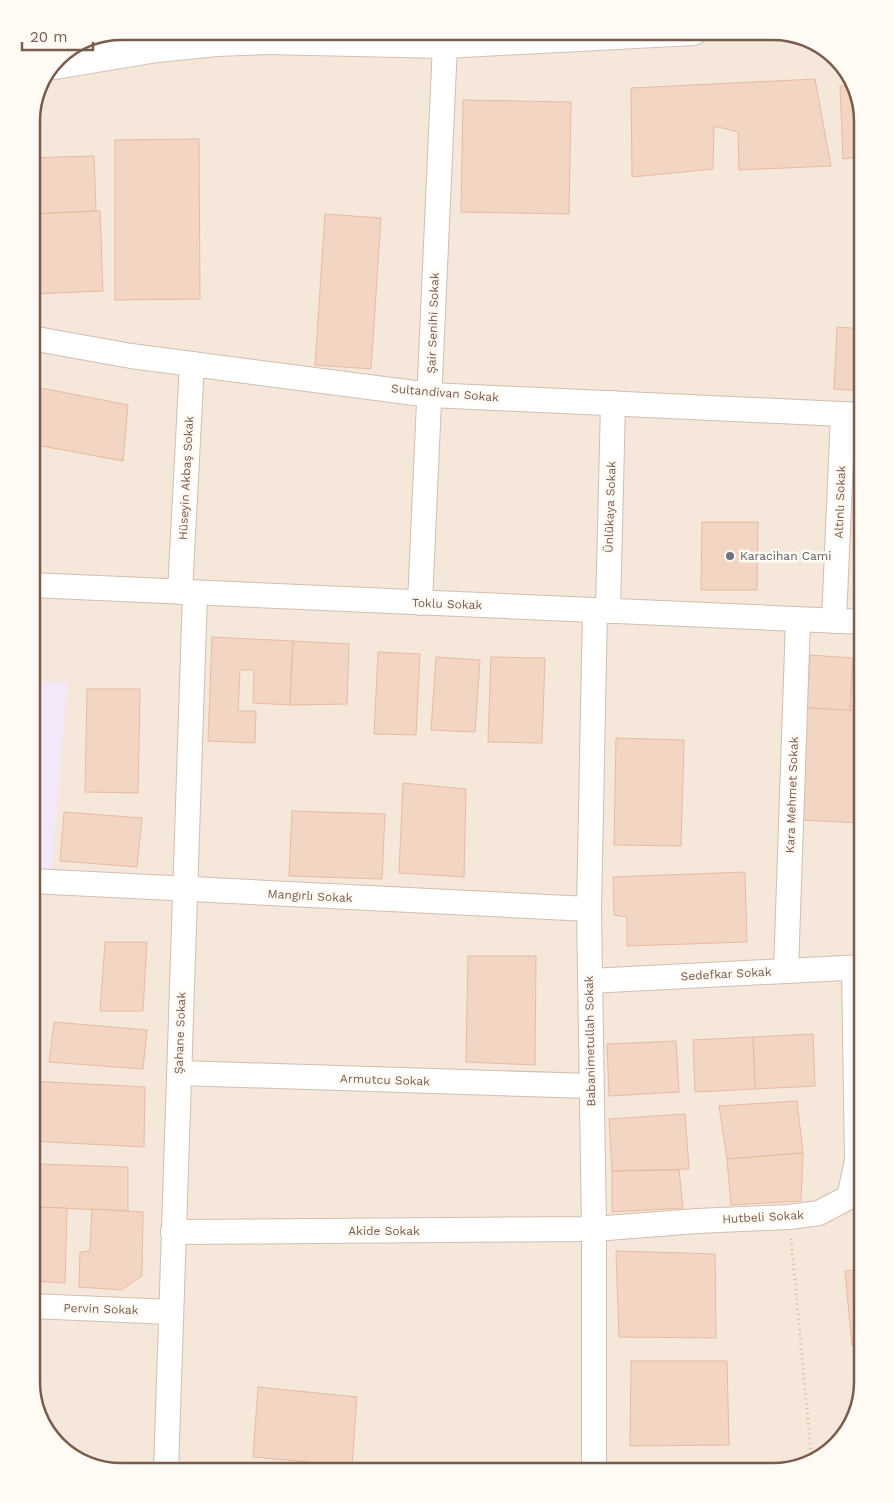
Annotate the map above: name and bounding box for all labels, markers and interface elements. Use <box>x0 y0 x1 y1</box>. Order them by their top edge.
scale bar <box>22 20 94 52</box>
text: 20 m <box>30 28 68 46</box>
street label: Şair Senihi Sokak <box>424 272 442 374</box>
street label: Sultandivan Sokak <box>391 381 500 405</box>
street label: Hüseyin Akbaş Sokak <box>176 415 196 540</box>
street label: Ünlükaya Sokak <box>601 461 619 553</box>
street label: Altınlı Sokak <box>832 465 848 539</box>
place label: Karacihan Cami <box>740 549 831 563</box>
marker: Karacihan Cami <box>724 550 736 562</box>
street label: Toklu Sokak <box>412 596 483 612</box>
street label: Kara Mehmet Sokak <box>783 736 801 854</box>
street label: Mangırlı Sokak <box>267 887 353 905</box>
street label: Sedefkar Sokak <box>680 965 772 983</box>
street label: Babanimetullah Sokak <box>582 975 598 1107</box>
street label: Şahane Sokak <box>172 991 188 1074</box>
street label: Armutcu Sokak <box>340 1071 430 1089</box>
street label: Hutbeli Sokak <box>722 1208 804 1226</box>
street label: Akide Sokak <box>348 1224 420 1238</box>
street label: Pervin Sokak <box>63 1301 139 1317</box>

